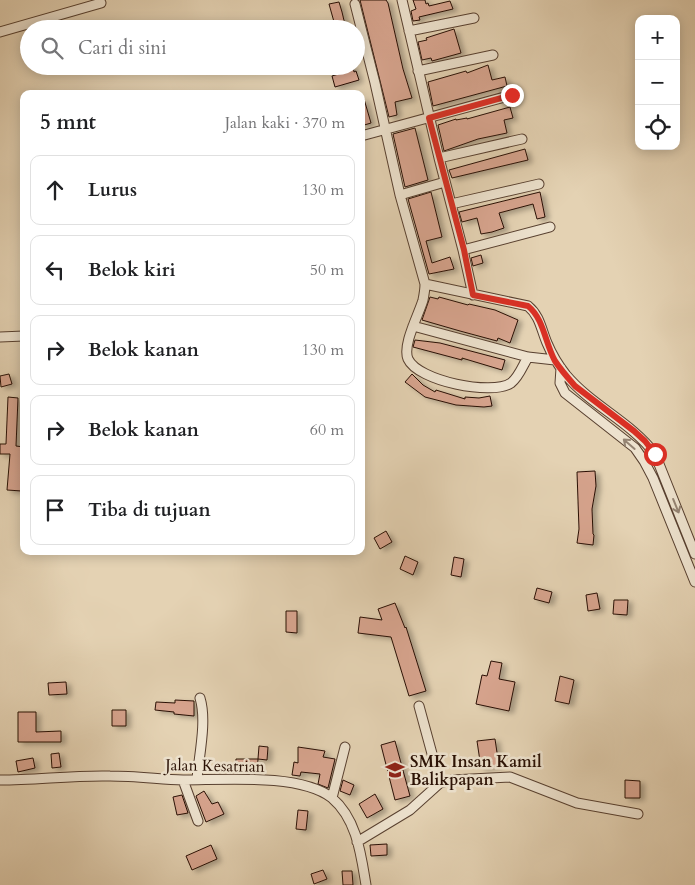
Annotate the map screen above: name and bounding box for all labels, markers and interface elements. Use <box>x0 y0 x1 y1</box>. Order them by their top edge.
map controls <box>635 15 680 150</box>
button: + <box>635 15 680 60</box>
search box <box>20 20 365 75</box>
icon: search <box>38 34 66 62</box>
text: Cari di sini <box>78 35 167 61</box>
button: − <box>635 60 680 105</box>
route end <box>501 84 524 107</box>
button: locate <box>635 105 680 150</box>
text: 5 mnt <box>40 108 96 137</box>
text: Jalan kaki · 370 m <box>225 112 345 134</box>
icon: ahead <box>41 176 69 204</box>
text: Lurus <box>88 177 137 203</box>
text: 130 m <box>302 179 344 201</box>
icon: left <box>41 256 69 284</box>
text: Belok kiri <box>88 257 175 283</box>
text: 50 m <box>310 259 344 281</box>
icon: right <box>41 336 69 364</box>
text: Belok kanan <box>88 337 199 363</box>
text: 130 m <box>302 339 344 361</box>
icon: right <box>41 416 69 444</box>
text: Belok kanan <box>88 417 199 443</box>
text: 60 m <box>310 419 344 441</box>
one-way arrow <box>623 438 636 449</box>
route start <box>644 443 667 466</box>
icon: arrive <box>41 496 69 524</box>
text: Tiba di tujuan <box>88 497 211 523</box>
one-way arrow <box>672 498 681 513</box>
place label: SMK Insan Kamil Balikpapan <box>410 751 542 791</box>
street label: Jalan Kesatrian <box>163 754 265 778</box>
school or university icon: SMK Insan Kamil Balikpapan <box>384 759 406 781</box>

